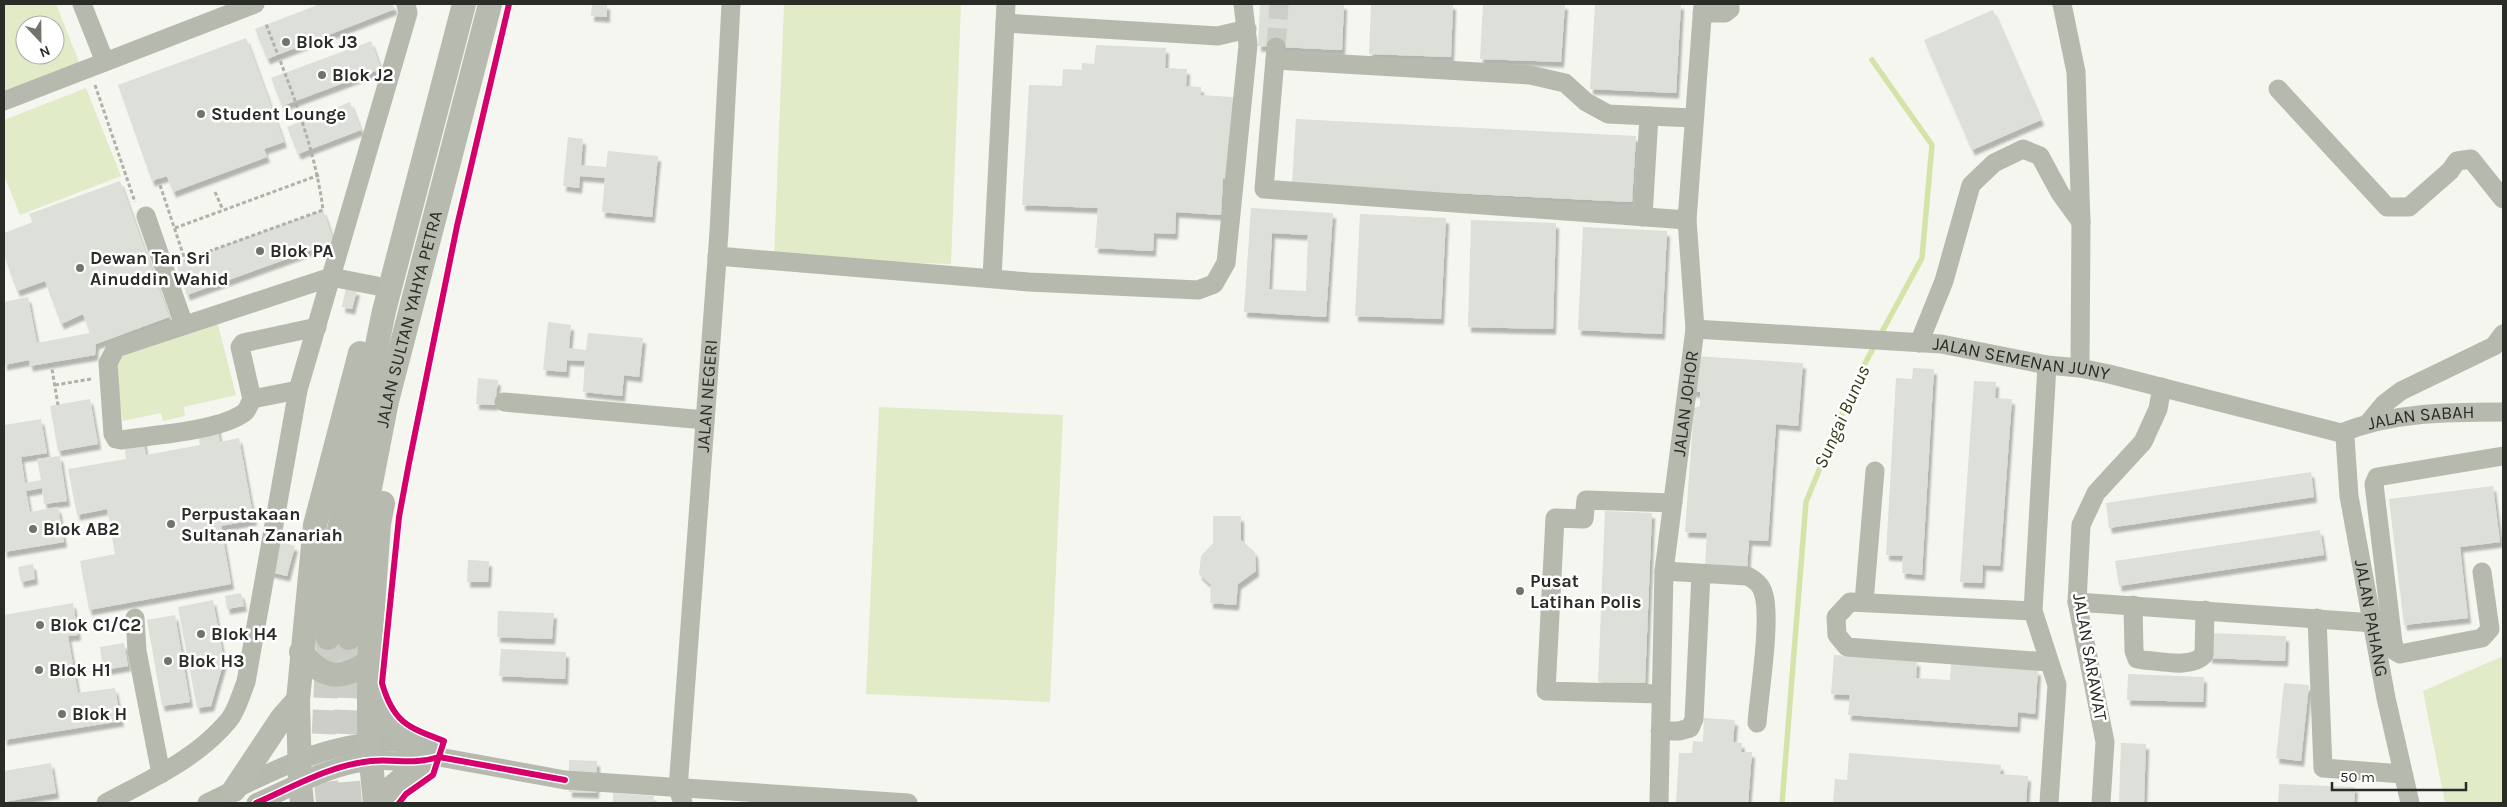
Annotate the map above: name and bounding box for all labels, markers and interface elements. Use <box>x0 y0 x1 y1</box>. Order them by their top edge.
north arrow <box>15 15 65 65</box>
place label: Blok J3 <box>296 31 358 53</box>
marker: Blok J3 <box>280 36 292 48</box>
text: N <box>37 42 53 61</box>
place label: Blok J2 <box>332 64 393 86</box>
marker: Blok J2 <box>316 69 328 81</box>
place label: Student Lounge <box>211 103 346 125</box>
marker: Student Lounge <box>195 108 207 120</box>
street label: JALAN SULTAN YAHYA PETRA <box>371 208 447 430</box>
place label: Blok PA <box>270 240 334 262</box>
marker: Blok PA <box>254 245 266 257</box>
place label: Dewan Tan Sri Ainuddin Wahid <box>90 247 228 290</box>
marker: Dewan Tan Sri Ainuddin Wahid <box>74 262 86 274</box>
street label: JALAN SEMENAN JUNY <box>1932 333 2112 385</box>
street label: JALAN NEGERI <box>692 339 722 453</box>
street label: JALAN JOHOR <box>1668 349 1703 458</box>
water label: Sungai Bunus <box>1810 362 1874 472</box>
street label: JALAN SABAH <box>2365 401 2475 435</box>
place label: Perpustakaan Sultanah Zanariah <box>181 503 343 546</box>
place label: Blok AB2 <box>43 518 119 540</box>
marker: Perpustakaan Sultanah Zanariah <box>165 518 177 530</box>
marker: Blok AB2 <box>27 523 39 535</box>
street label: JALAN PAHANG <box>2350 558 2393 679</box>
place label: Pusat Latihan Polis <box>1530 570 1641 613</box>
marker: Pusat Latihan Polis <box>1514 585 1526 597</box>
street label: JALAN SARAWAT <box>2068 591 2112 723</box>
place label: Blok C1/C2 <box>50 614 141 636</box>
marker: Blok C1/C2 <box>34 619 46 631</box>
place label: Blok H4 <box>211 623 277 645</box>
marker: Blok H4 <box>195 628 207 640</box>
place label: Blok H3 <box>178 650 244 672</box>
marker: Blok H3 <box>162 655 174 667</box>
place label: Blok H1 <box>49 659 111 681</box>
marker: Blok H1 <box>33 664 45 676</box>
place label: Blok H <box>72 703 127 725</box>
marker: Blok H <box>56 708 68 720</box>
scale bar <box>2332 760 2466 792</box>
text: 50 m <box>2340 768 2375 786</box>

